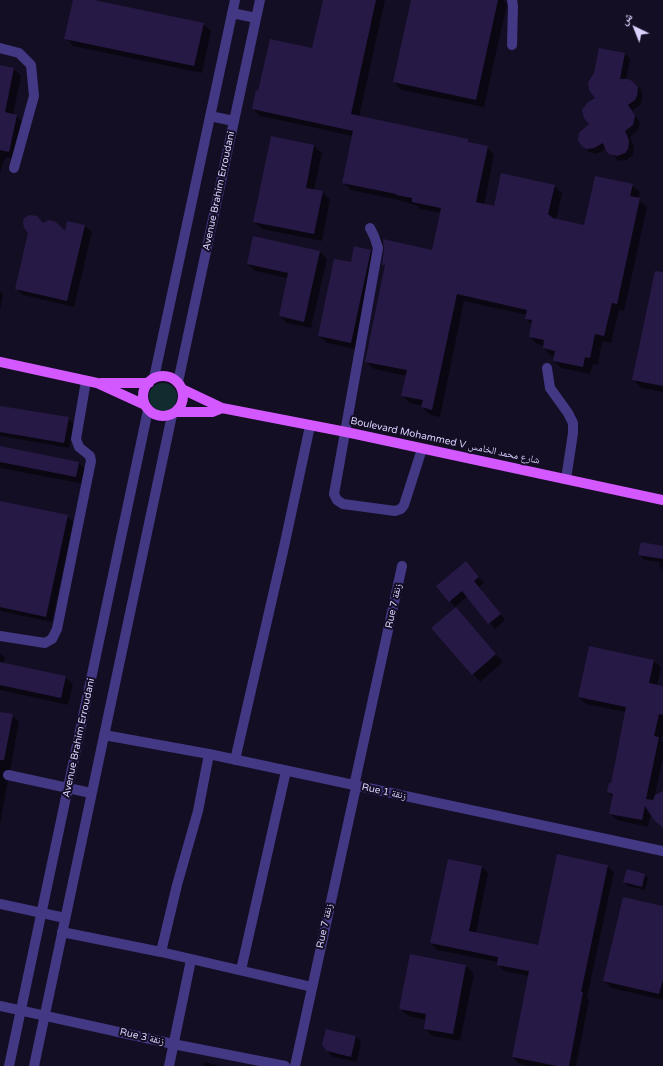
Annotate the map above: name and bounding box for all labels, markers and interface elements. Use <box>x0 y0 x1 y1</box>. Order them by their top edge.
north arrow <box>615 8 655 48</box>
text: ش <box>618 10 635 28</box>
street label: Avenue Brahim Erroudani <box>200 130 238 252</box>
street label: Boulevard Mohammed V شارع محمد الخامس <box>349 415 541 467</box>
street label: Rue 7 زنقة <box>383 583 405 629</box>
street label: Avenue Brahim Erroudani <box>60 677 98 799</box>
street label: Rue 1 زنقة <box>361 781 407 803</box>
street label: Rue 7 زنقة <box>314 903 336 949</box>
street label: Rue 3 زنقة <box>119 1026 165 1048</box>

